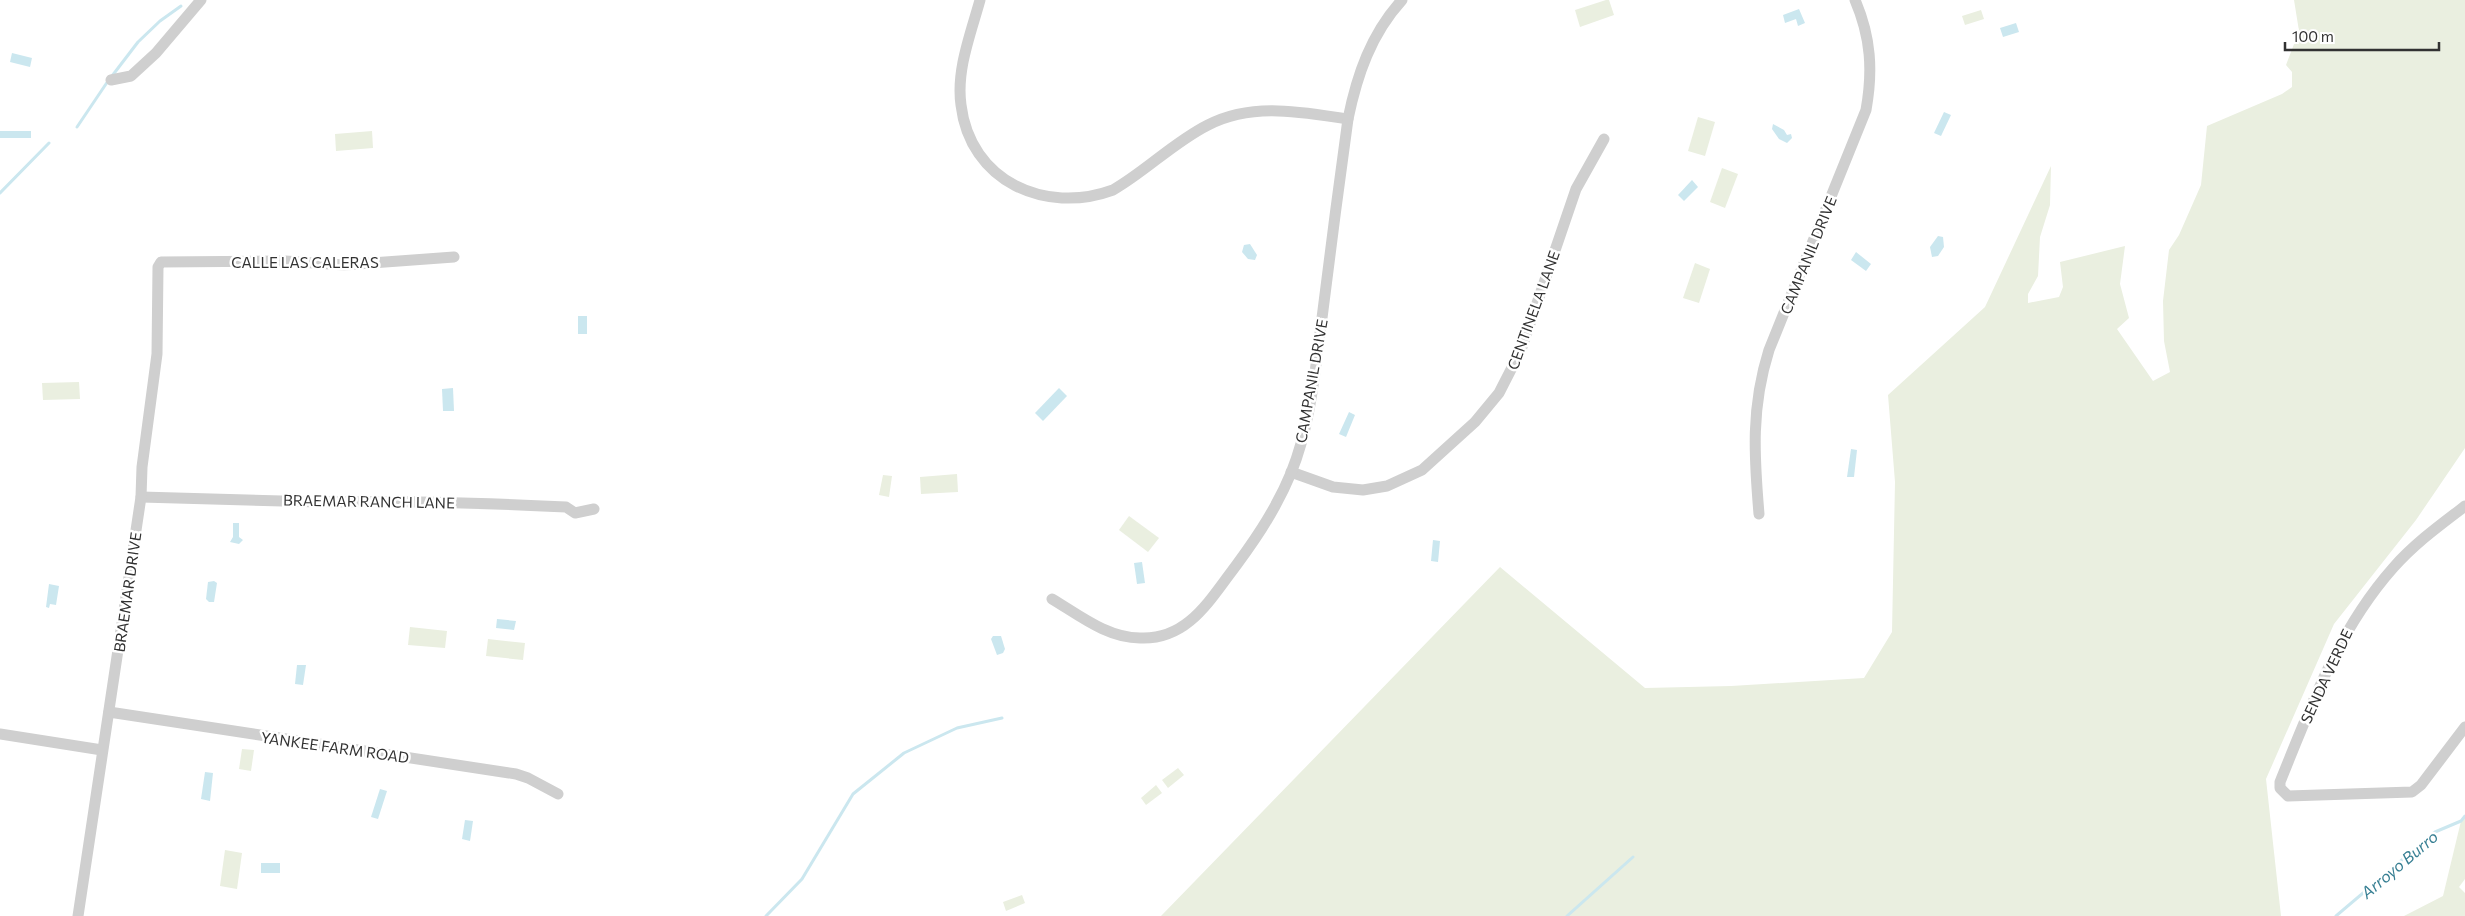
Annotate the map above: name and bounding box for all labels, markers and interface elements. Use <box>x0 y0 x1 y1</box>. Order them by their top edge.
scale bar <box>2285 20 2439 52</box>
text: 100 m <box>2292 27 2334 45</box>
street label: CAMPANIL DRIVE <box>1776 193 1840 317</box>
street label: CENTINELA LANE <box>1503 248 1563 372</box>
street label: CALLE LAS CALERAS <box>231 253 379 271</box>
street label: CAMPANIL DRIVE <box>1291 318 1331 444</box>
street label: BRAEMAR RANCH LANE <box>283 491 455 512</box>
street label: BRAEMAR DRIVE <box>110 531 144 653</box>
street label: SENDA VERDE <box>2296 626 2356 726</box>
street label: YANKEE FARM ROAD <box>260 728 410 766</box>
water label: Arroyo Burro <box>2356 826 2441 902</box>

